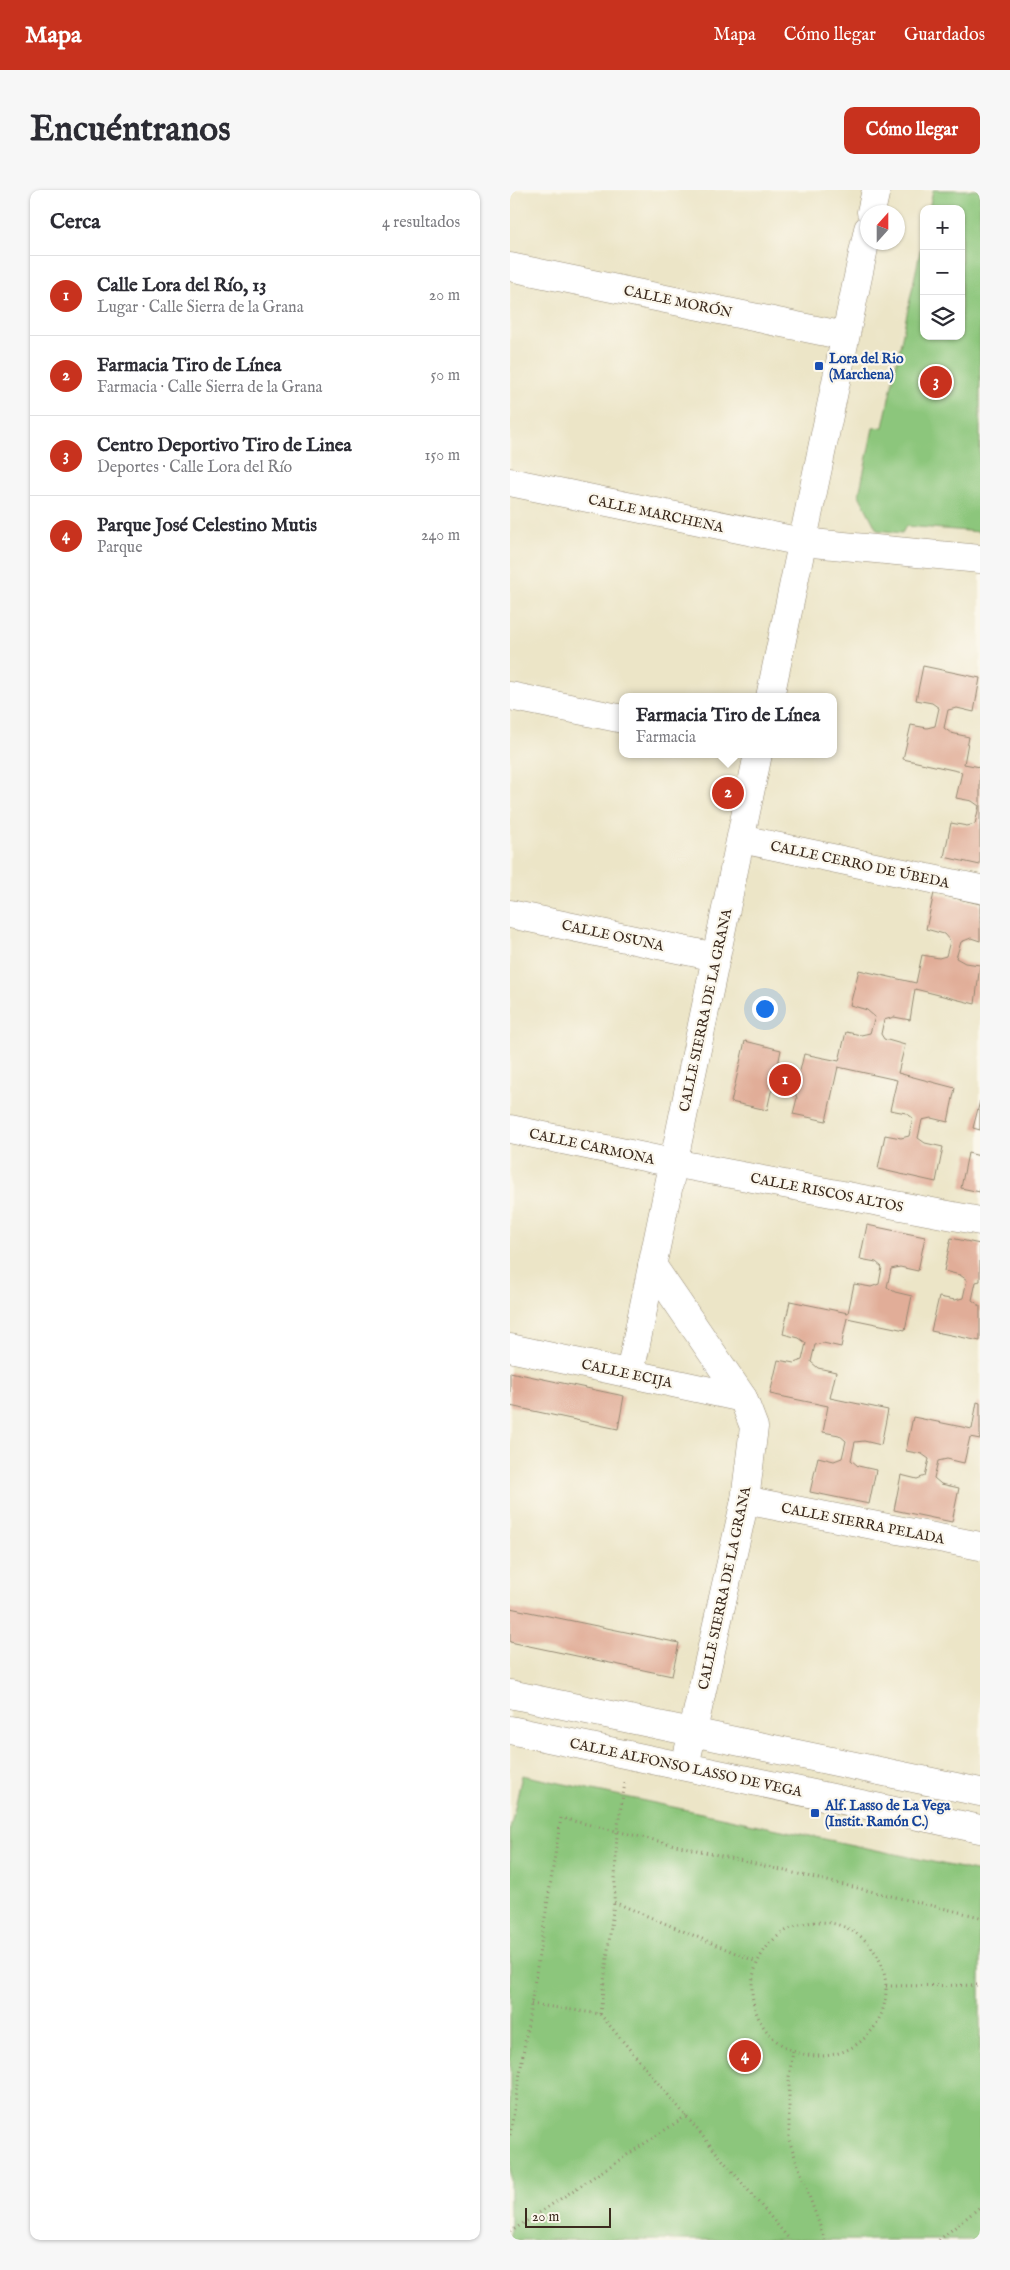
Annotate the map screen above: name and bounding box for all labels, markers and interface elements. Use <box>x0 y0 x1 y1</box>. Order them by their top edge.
text: Mapa <box>25 20 81 51</box>
text: Mapa <box>713 24 756 47</box>
text: Cómo llegar <box>784 24 876 47</box>
text: Guardados <box>904 24 985 47</box>
button: Cómo llegar <box>844 107 980 154</box>
text: Encuéntranos <box>30 108 230 153</box>
north arrow <box>860 205 905 250</box>
map controls <box>920 205 965 340</box>
button: + <box>920 205 965 250</box>
text: Cerca <box>50 209 100 236</box>
text: 4 resultados <box>382 213 460 233</box>
button: − <box>920 250 965 295</box>
text: Calle Lora del Río, 13 <box>97 274 266 298</box>
street label: CALLE MORÓN <box>622 281 734 322</box>
text: 1 <box>63 286 69 306</box>
text: 20 m <box>429 286 460 306</box>
button: layers <box>920 295 965 340</box>
text: Lugar · Calle Sierra de la Grana <box>97 298 304 318</box>
place label: Lora del Rio (Marchena) <box>829 350 904 384</box>
text: Farmacia Tiro de Línea <box>97 354 281 378</box>
marker: Lora del Rio (Marchena) <box>813 360 825 372</box>
pin: 3 <box>920 363 952 401</box>
text: 2 <box>62 366 70 386</box>
text: 50 m <box>431 366 460 386</box>
text: Farmacia · Calle Sierra de la Grana <box>97 378 322 398</box>
text: Centro Deportivo Tiro de Linea <box>97 434 352 458</box>
text: 3 <box>63 446 69 466</box>
text: 150 m <box>425 446 460 466</box>
text: Deportes · Calle Lora del Río <box>97 458 292 478</box>
street label: CALLE MARCHENA <box>586 491 726 537</box>
text: Parque José Celestino Mutis <box>97 514 317 538</box>
text: 4 <box>62 526 70 546</box>
text: 240 m <box>421 526 460 546</box>
text: Parque <box>97 538 143 558</box>
popup <box>619 693 837 758</box>
text: Farmacia Tiro de Línea <box>636 704 820 728</box>
text: Farmacia <box>636 728 696 748</box>
pin: 2 <box>712 774 744 812</box>
street label: CALLE CERRO DE ÚBEDA <box>769 836 952 893</box>
street label: CALLE SIERRA DE LA GRANA <box>676 906 736 1113</box>
street label: CALLE OSUNA <box>560 916 666 956</box>
your location <box>752 996 778 1022</box>
pin: 1 <box>769 1061 801 1099</box>
street label: CALLE CARMONA <box>527 1125 657 1169</box>
street label: CALLE RISCOS ALTOS <box>749 1169 905 1217</box>
street label: CALLE ECIJA <box>580 1356 674 1393</box>
street label: CALLE SIERRA DE LA GRANA <box>695 1484 755 1691</box>
street label: CALLE SIERRA PELADA <box>779 1499 947 1549</box>
street label: CALLE ALFONSO LASSO DE VEGA <box>568 1735 804 1802</box>
place label: Alf. Lasso de La Vega (Instit. Ramón C.) <box>824 1797 951 1831</box>
marker: Alf. Lasso de La Vega (Instit. Ramón C.) <box>809 1807 821 1819</box>
pin: 4 <box>729 2037 761 2075</box>
scale bar <box>525 2205 611 2228</box>
text: 20 m <box>532 2208 559 2226</box>

